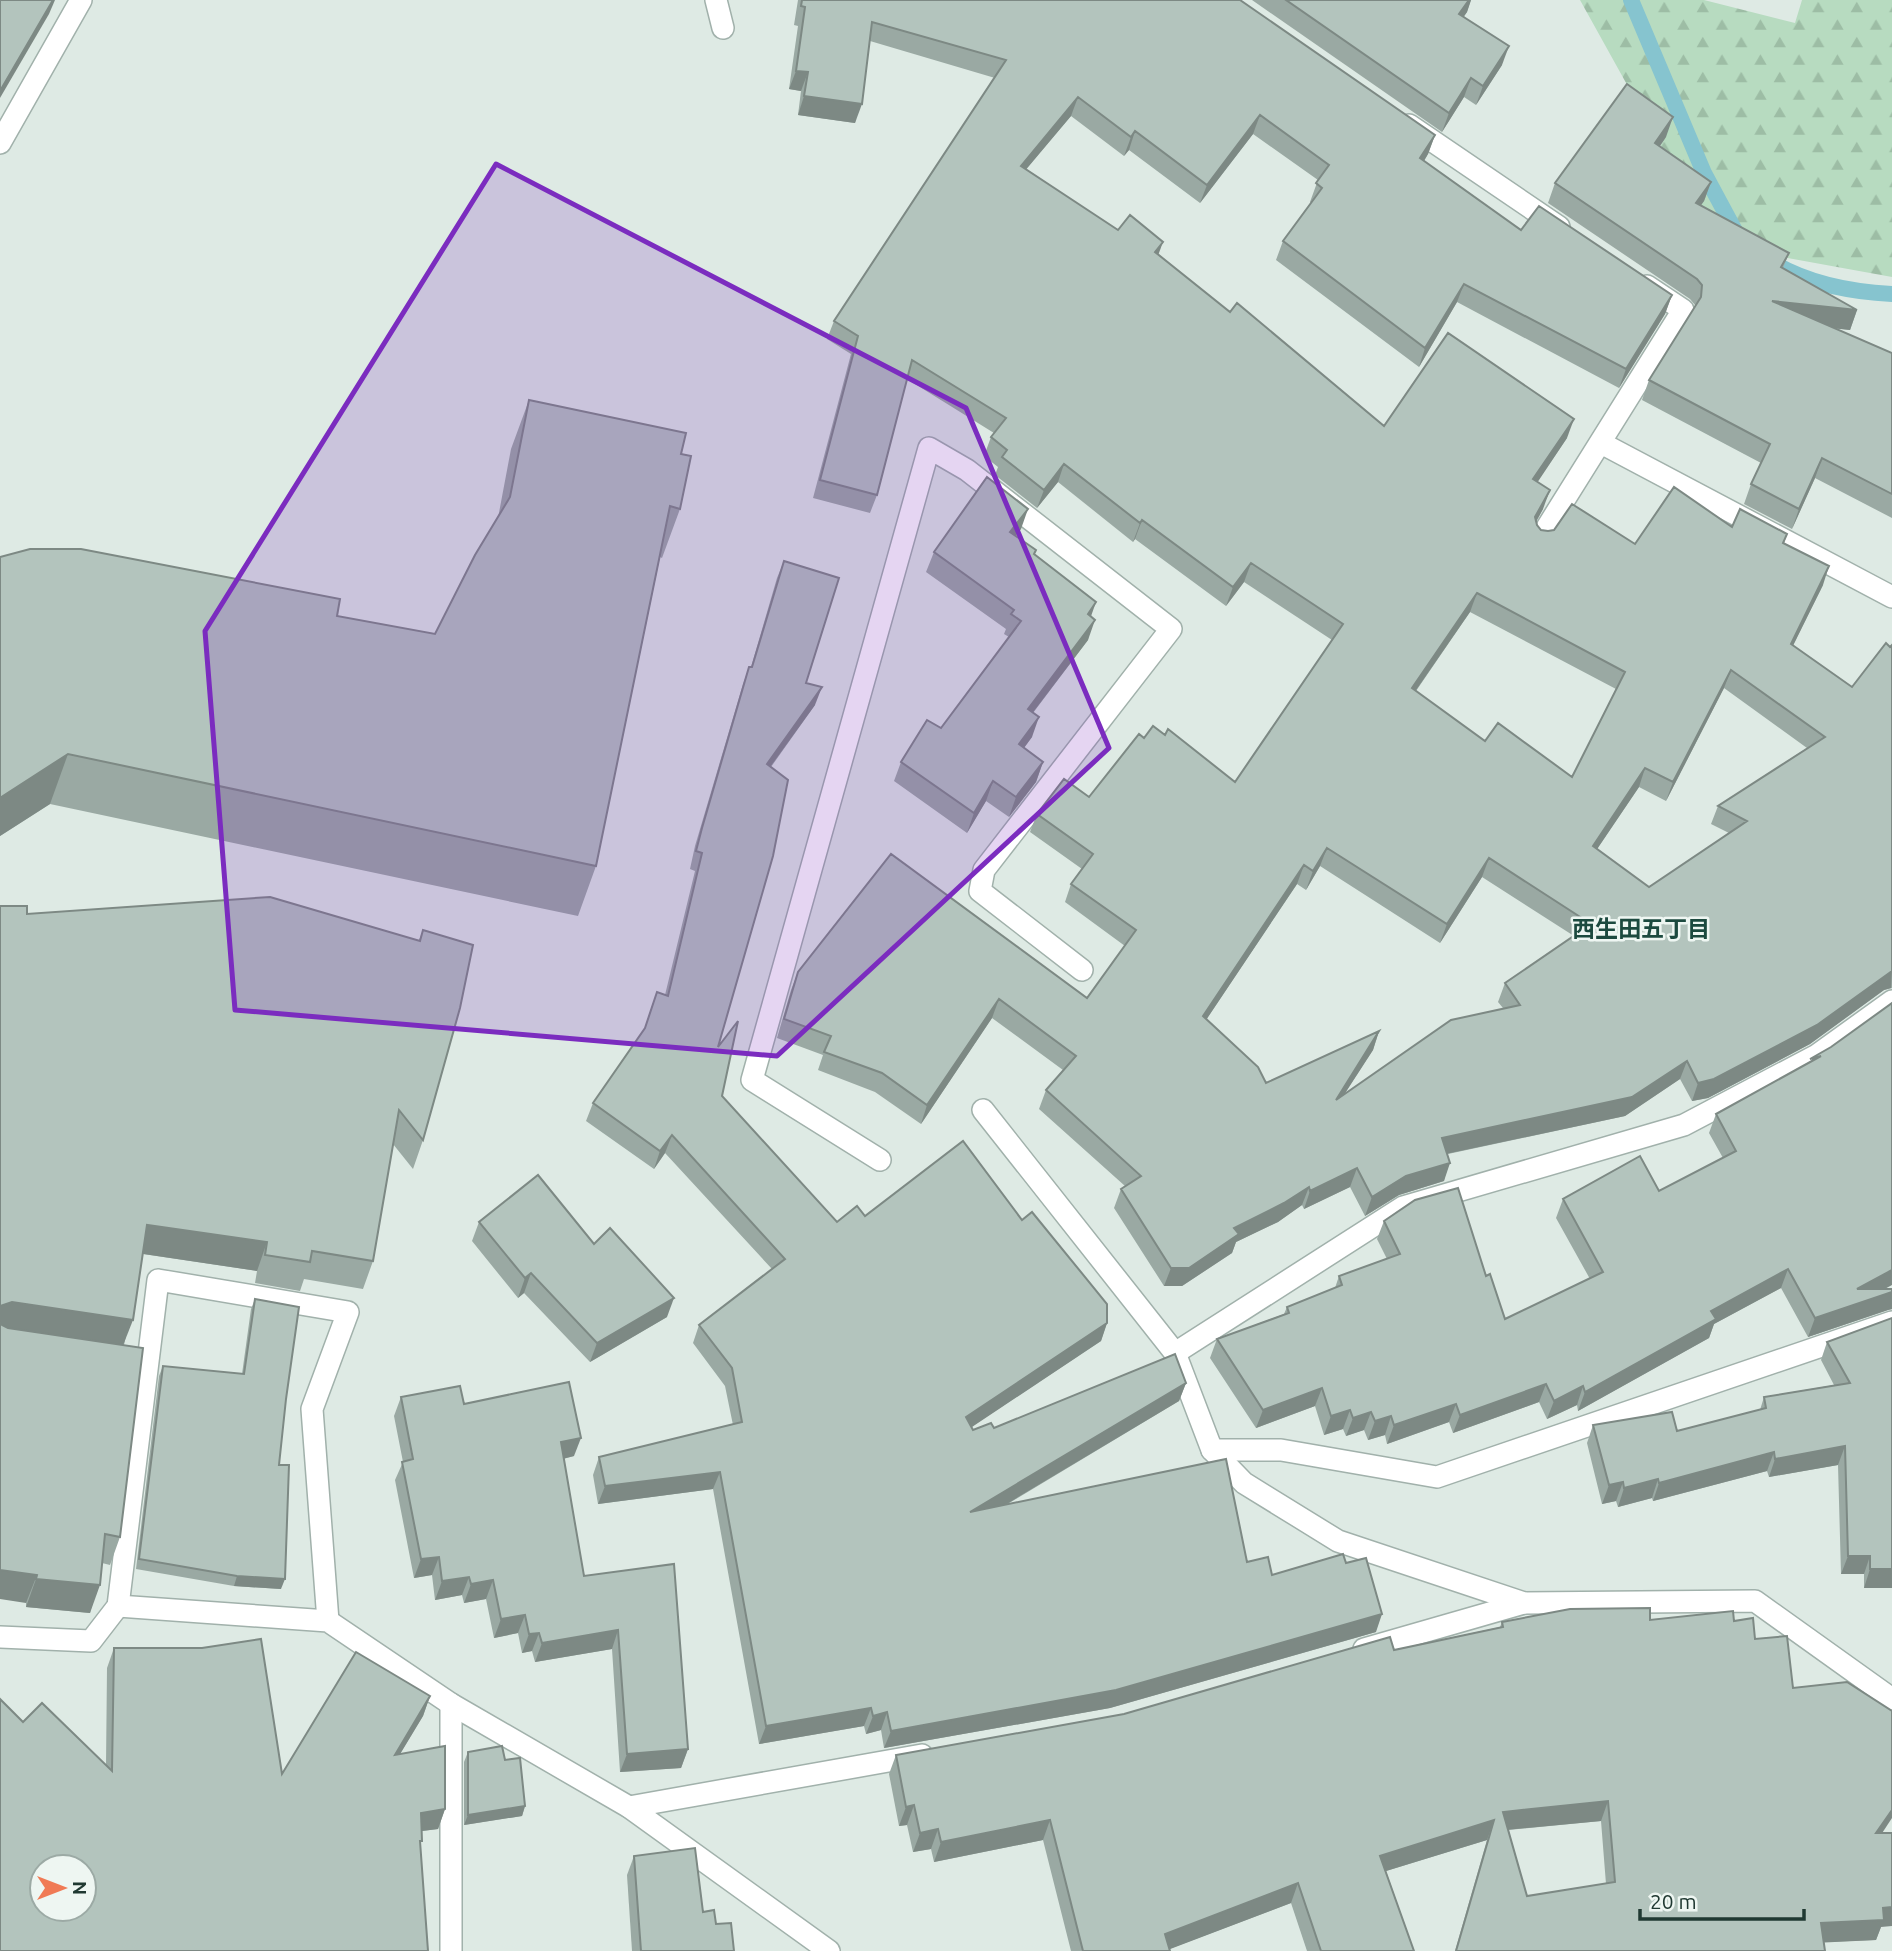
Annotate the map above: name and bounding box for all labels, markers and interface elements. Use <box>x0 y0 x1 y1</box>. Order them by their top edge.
district label: 西生田五丁目 <box>1572 916 1710 941</box>
north arrow <box>28 1853 98 1923</box>
scale bar <box>1640 1878 1804 1922</box>
text: N <box>69 1881 91 1895</box>
text: 20 m <box>1650 1889 1697 1913</box>

